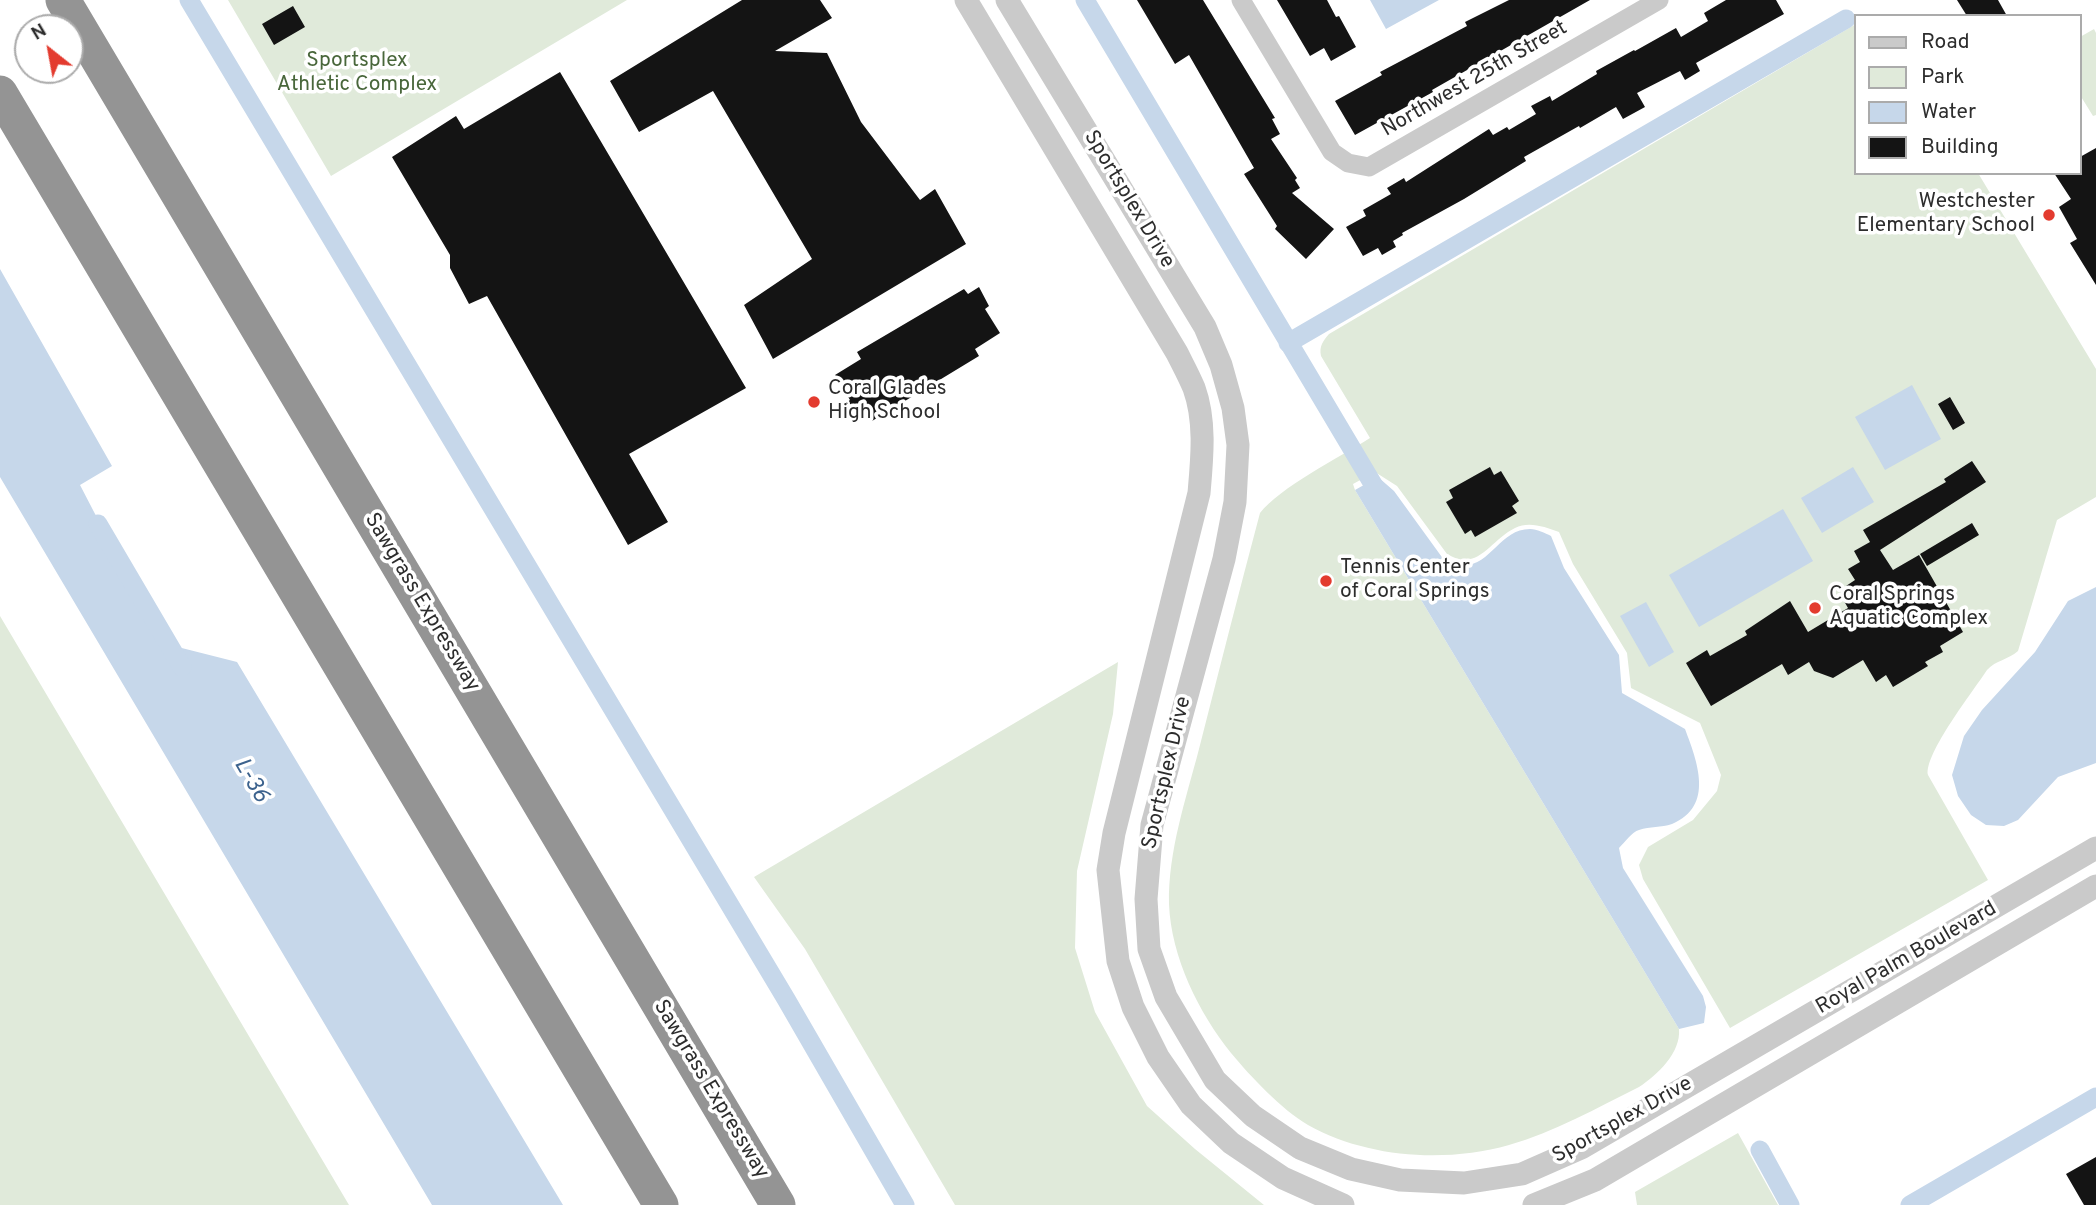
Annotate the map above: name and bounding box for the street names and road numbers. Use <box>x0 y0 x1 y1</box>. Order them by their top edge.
street label: Northwest 25th Street <box>1378 16 1572 144</box>
street label: Sportsplex Drive <box>1077 127 1179 273</box>
street label: Sawgrass Expressway <box>358 509 484 697</box>
street label: Sportsplex Drive <box>1138 694 1198 852</box>
street label: Royal Palm Boulevard <box>1812 897 2002 1021</box>
street label: Sawgrass Expressway <box>647 996 773 1184</box>
street label: Sportsplex Drive <box>1549 1072 1697 1170</box>

